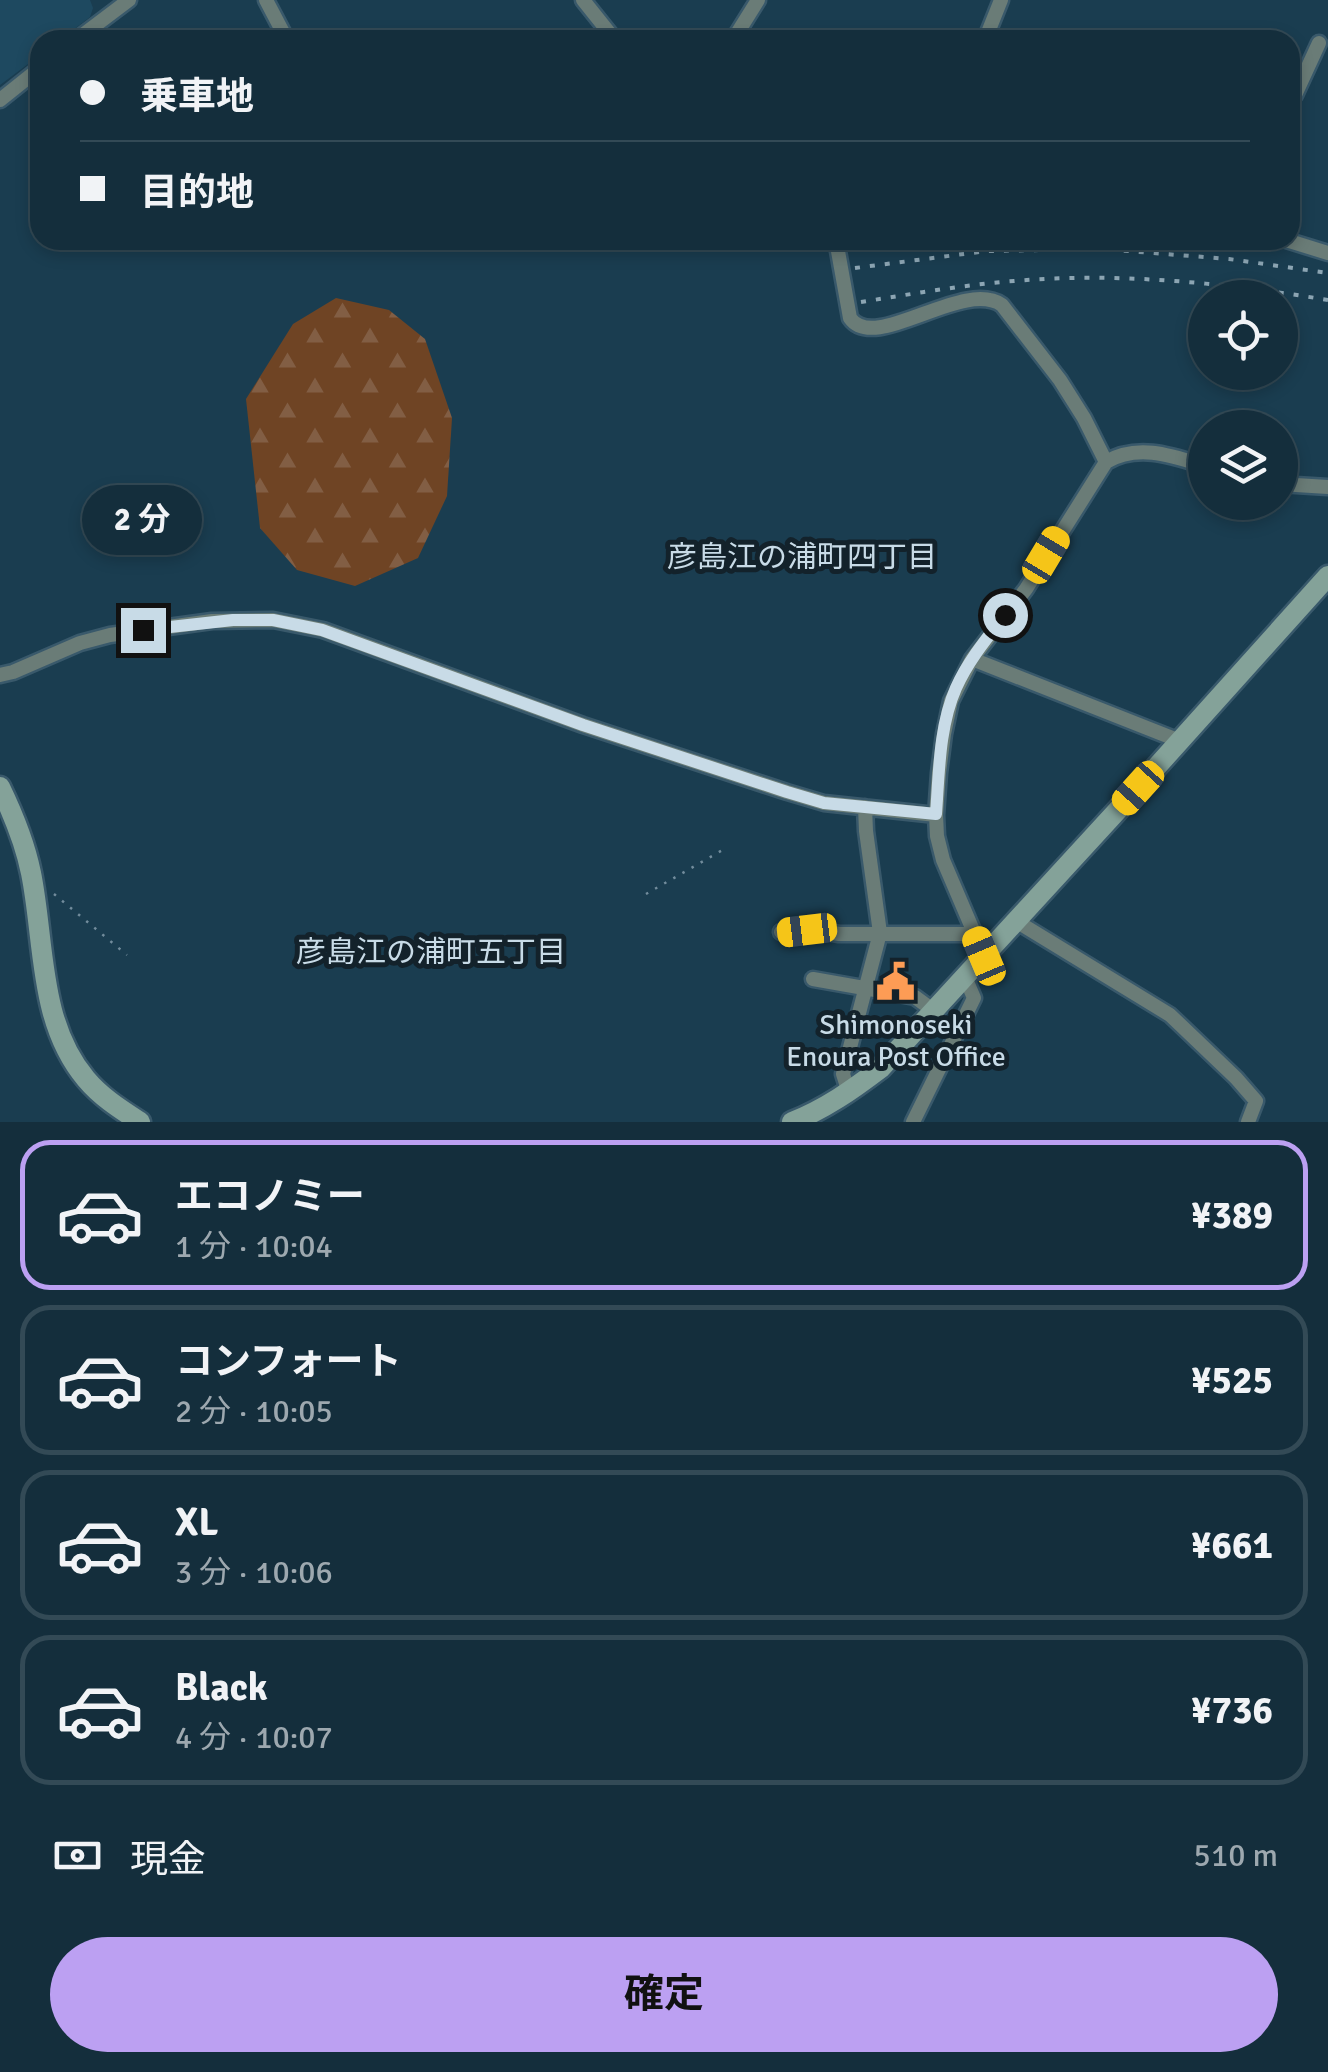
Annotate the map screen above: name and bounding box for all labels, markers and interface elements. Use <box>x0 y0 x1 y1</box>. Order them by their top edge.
text: 乗車地 <box>140 73 254 120</box>
text: 目的地 <box>140 169 254 216</box>
map controls <box>1188 280 1298 520</box>
button: locate <box>1188 280 1298 390</box>
button: layers <box>1188 410 1298 520</box>
callout: 2 分 <box>83 485 203 555</box>
text: 2 分 <box>114 500 170 539</box>
car <box>1018 522 1074 588</box>
district label: 彦島江の浦町四丁目 <box>667 539 937 576</box>
route start <box>983 593 1028 638</box>
route end <box>121 608 166 653</box>
car <box>1107 756 1169 820</box>
car <box>775 911 839 949</box>
car <box>958 923 1010 989</box>
district label: 彦島江の浦町五丁目 <box>296 934 566 971</box>
public building icon: Shimonoseki Enoura Post Office <box>875 960 917 1002</box>
place label: Shimonoseki Enoura Post Office <box>786 1008 1006 1074</box>
icon: car <box>55 1170 145 1260</box>
text: エコノミー <box>175 1173 365 1220</box>
text: ¥389 <box>1191 1192 1273 1239</box>
text: 1 分 · 10:04 <box>175 1227 333 1266</box>
icon: car <box>55 1335 145 1425</box>
text: コンフォート <box>175 1338 402 1385</box>
text: ¥525 <box>1191 1357 1273 1404</box>
text: 2 分 · 10:05 <box>175 1392 333 1431</box>
text: XL <box>175 1499 218 1546</box>
icon: car <box>55 1500 145 1590</box>
text: ¥661 <box>1191 1522 1273 1569</box>
text: 3 分 · 10:06 <box>175 1553 333 1592</box>
text: Black <box>175 1664 268 1711</box>
icon: car <box>55 1665 145 1755</box>
text: ¥736 <box>1191 1687 1273 1734</box>
text: 4 分 · 10:07 <box>175 1718 333 1757</box>
icon: cash <box>50 1828 105 1883</box>
text: 現金 <box>130 1836 206 1883</box>
text: 510 m <box>1194 1836 1278 1875</box>
button: 確定 <box>50 1937 1278 2052</box>

